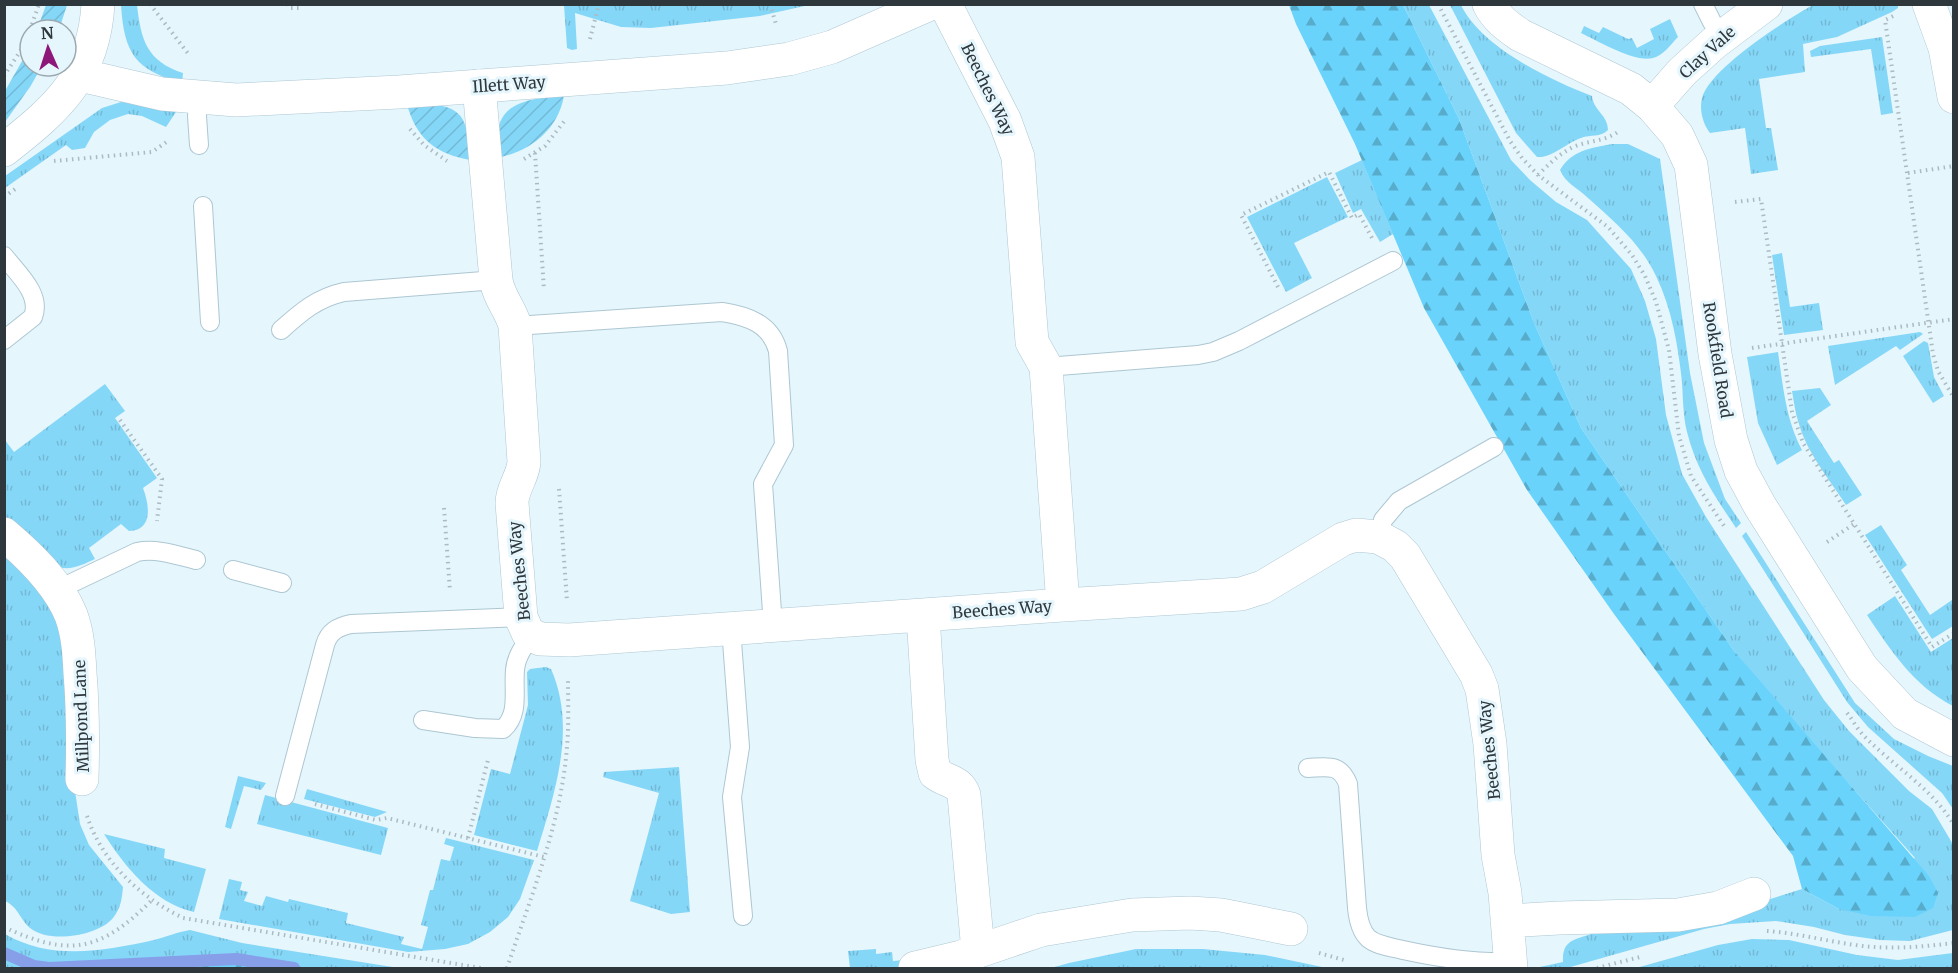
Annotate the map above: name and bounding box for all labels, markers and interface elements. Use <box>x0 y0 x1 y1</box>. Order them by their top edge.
north arrow <box>18 18 78 78</box>
street label: Clay Vale <box>1675 22 1739 82</box>
text: N <box>40 23 54 43</box>
street label: Beeches Way <box>957 40 1019 139</box>
street label: Illett Way <box>472 71 547 97</box>
street label: Rookfield Road <box>1699 301 1737 420</box>
street label: Beeches Way <box>504 520 534 622</box>
street label: Beeches Way <box>951 595 1053 622</box>
street label: Millpond Lane <box>69 660 93 772</box>
street label: Beeches Way <box>1474 699 1504 801</box>

